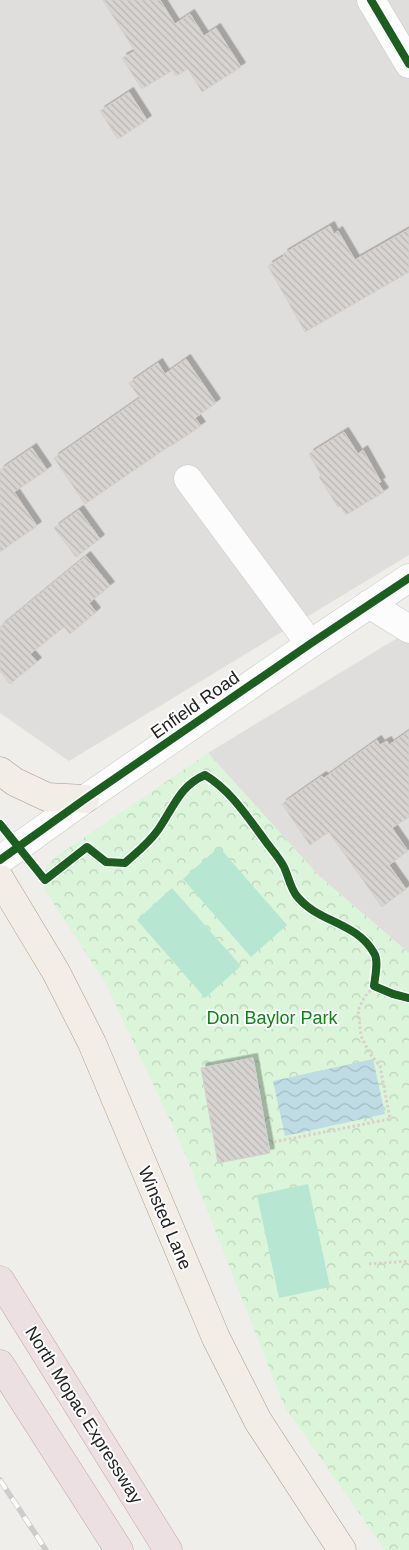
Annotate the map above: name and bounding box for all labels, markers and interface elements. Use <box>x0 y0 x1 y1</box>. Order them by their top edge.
street label: Enfield Road <box>147 667 243 743</box>
park label: Don Baylor Park <box>206 1008 339 1028</box>
street label: Winsted Lane <box>134 1163 196 1273</box>
street label: North Mopac Expressway <box>21 1323 147 1507</box>

